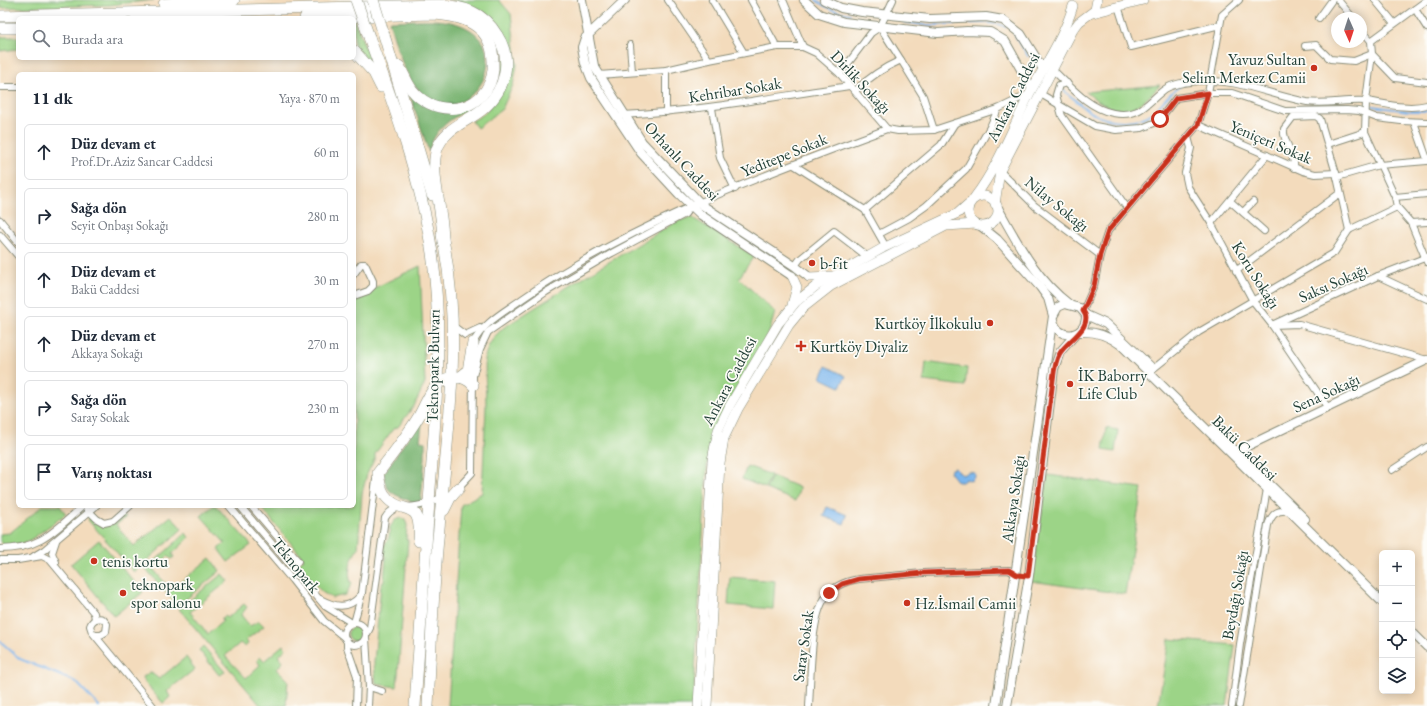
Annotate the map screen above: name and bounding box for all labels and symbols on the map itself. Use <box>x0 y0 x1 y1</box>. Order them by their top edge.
north arrow <box>1331 12 1367 48</box>
street label: Dirlik Sokağı <box>826 46 896 118</box>
street label: Ankara Caddesi <box>981 49 1045 146</box>
place label: Yavuz Sultan Selim Merkez Camii <box>1182 49 1307 88</box>
marker: Yavuz Sultan Selim Merkez Camii <box>1309 63 1319 73</box>
street label: Kehribar Sokak <box>687 72 784 108</box>
route start <box>1151 110 1169 128</box>
street label: Yeniçeri Sokak <box>1227 115 1316 169</box>
street label: Orhanlı Caddesi <box>640 117 724 205</box>
street label: Yeditepe Sokak <box>738 128 831 182</box>
street label: Nilay Sokağı <box>1021 172 1093 236</box>
street label: Koru Sokağı <box>1227 237 1285 313</box>
place label: b-fit <box>820 253 848 274</box>
marker: b-fit <box>807 258 817 268</box>
street label: Saksı Sokağı <box>1295 258 1371 308</box>
street label: Teknopark Bulvarı <box>422 309 444 423</box>
place label: Kurtköy İlkokulu <box>874 313 983 334</box>
marker: Kurtköy İlkokulu <box>985 318 995 328</box>
street label: Ankara Caddesi <box>696 333 761 430</box>
place label: Kurtköy Diyaliz <box>810 336 908 357</box>
marker: Kurtköy Diyaliz <box>795 340 807 352</box>
place label: İK Baborry Life Club <box>1078 365 1148 404</box>
street label: Sena Sokağı <box>1289 368 1363 418</box>
marker: İK Baborry Life Club <box>1065 379 1075 389</box>
street label: Bakü Caddesi <box>1208 411 1282 485</box>
street label: Akkaya Sokağı <box>996 454 1030 545</box>
street label: Teknopark <box>267 533 325 598</box>
street label: Beydağı Sokağı <box>1217 548 1253 641</box>
place label: tenis kortu <box>102 551 169 572</box>
marker: tenis kortu <box>89 556 99 566</box>
place label: teknopark spor salonu <box>131 574 202 613</box>
route end <box>820 584 838 602</box>
marker: teknopark spor salonu <box>118 588 128 598</box>
place label: Hz.İsmail Camii <box>915 593 1016 614</box>
marker: Hz.İsmail Camii <box>902 598 912 608</box>
street label: Saray Sokak <box>788 608 818 683</box>

